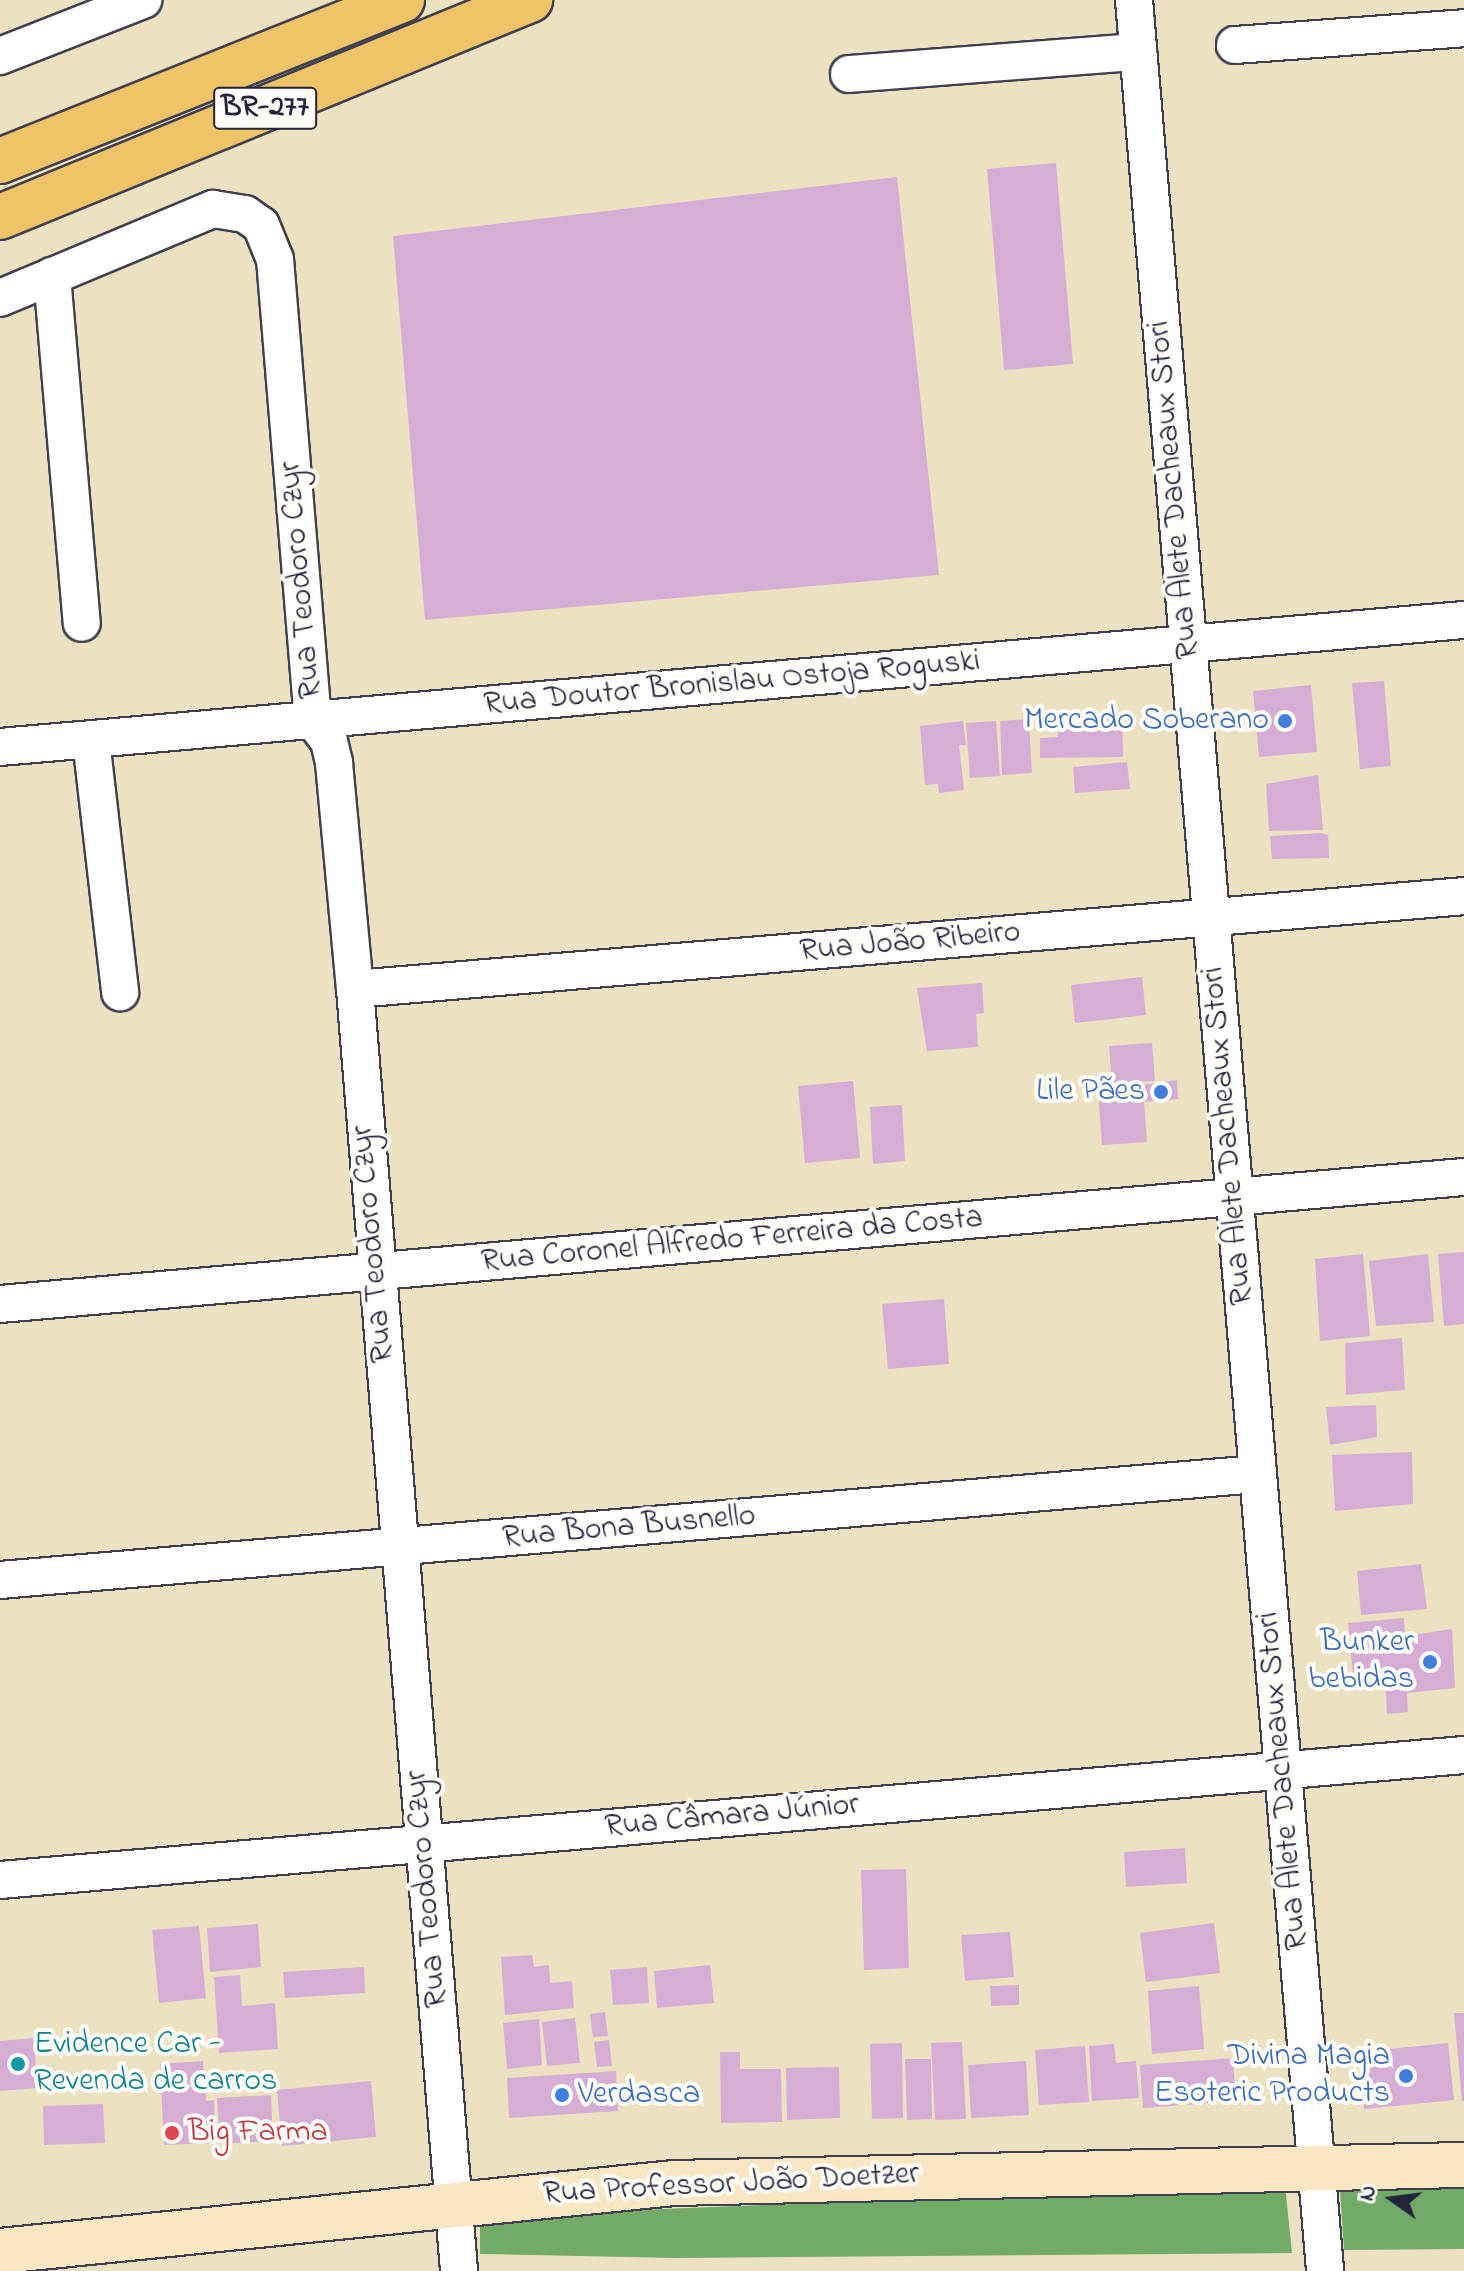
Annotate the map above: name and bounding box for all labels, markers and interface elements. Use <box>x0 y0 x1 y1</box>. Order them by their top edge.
road number: BR-277 <box>213 82 317 134</box>
street label: Rua Alete Dacheaux Stori <box>1141 319 1209 661</box>
street label: Rua Teodoro Czyr <box>272 460 332 700</box>
street label: Rua Doutor Bronislau Ostoja Roguski <box>482 643 982 725</box>
place label: Mercado Soberano <box>1024 702 1269 740</box>
marker: Mercado Soberano <box>1276 712 1294 730</box>
street label: Rua João Ribeiro <box>798 914 1022 972</box>
street label: Rua Alete Dacheaux Stori <box>1195 965 1263 1307</box>
place label: Lile Pães <box>1036 1073 1145 1111</box>
marker: Lile Pães <box>1152 1083 1170 1101</box>
street label: Rua Teodoro Czyr <box>344 1124 404 1364</box>
street label: Rua Coronel Alfredo Ferreira da Costa <box>480 1200 984 1282</box>
street label: Rua Bona Busnello <box>501 1498 757 1558</box>
street label: Rua Alete Dacheaux Stori <box>1250 1610 1318 1952</box>
place label: Bunker bebidas <box>1309 1625 1414 1700</box>
marker: Bunker bebidas <box>1421 1653 1439 1671</box>
street label: Rua Teodoro Czyr <box>398 1769 458 2009</box>
street label: Rua Câmara Júnior <box>603 1787 861 1847</box>
place label: Evidence Car - Revenda de carros <box>34 2027 277 2102</box>
place label: Divina Magia Esoteric Products <box>1154 2039 1390 2114</box>
marker: Evidence Car - Revenda de carros <box>9 2055 27 2073</box>
marker: Divina Magia Esoteric Products <box>1397 2067 1415 2085</box>
place label: Verdasca <box>578 2076 700 2114</box>
marker: Verdasca <box>553 2086 571 2104</box>
place label: Big Farma <box>188 2114 328 2152</box>
marker: Big Farma <box>163 2124 181 2142</box>
street label: Rua Professor João Doetzer <box>542 2156 920 2214</box>
north arrow <box>1352 2159 1432 2239</box>
text: N <box>1351 2182 1386 2204</box>

